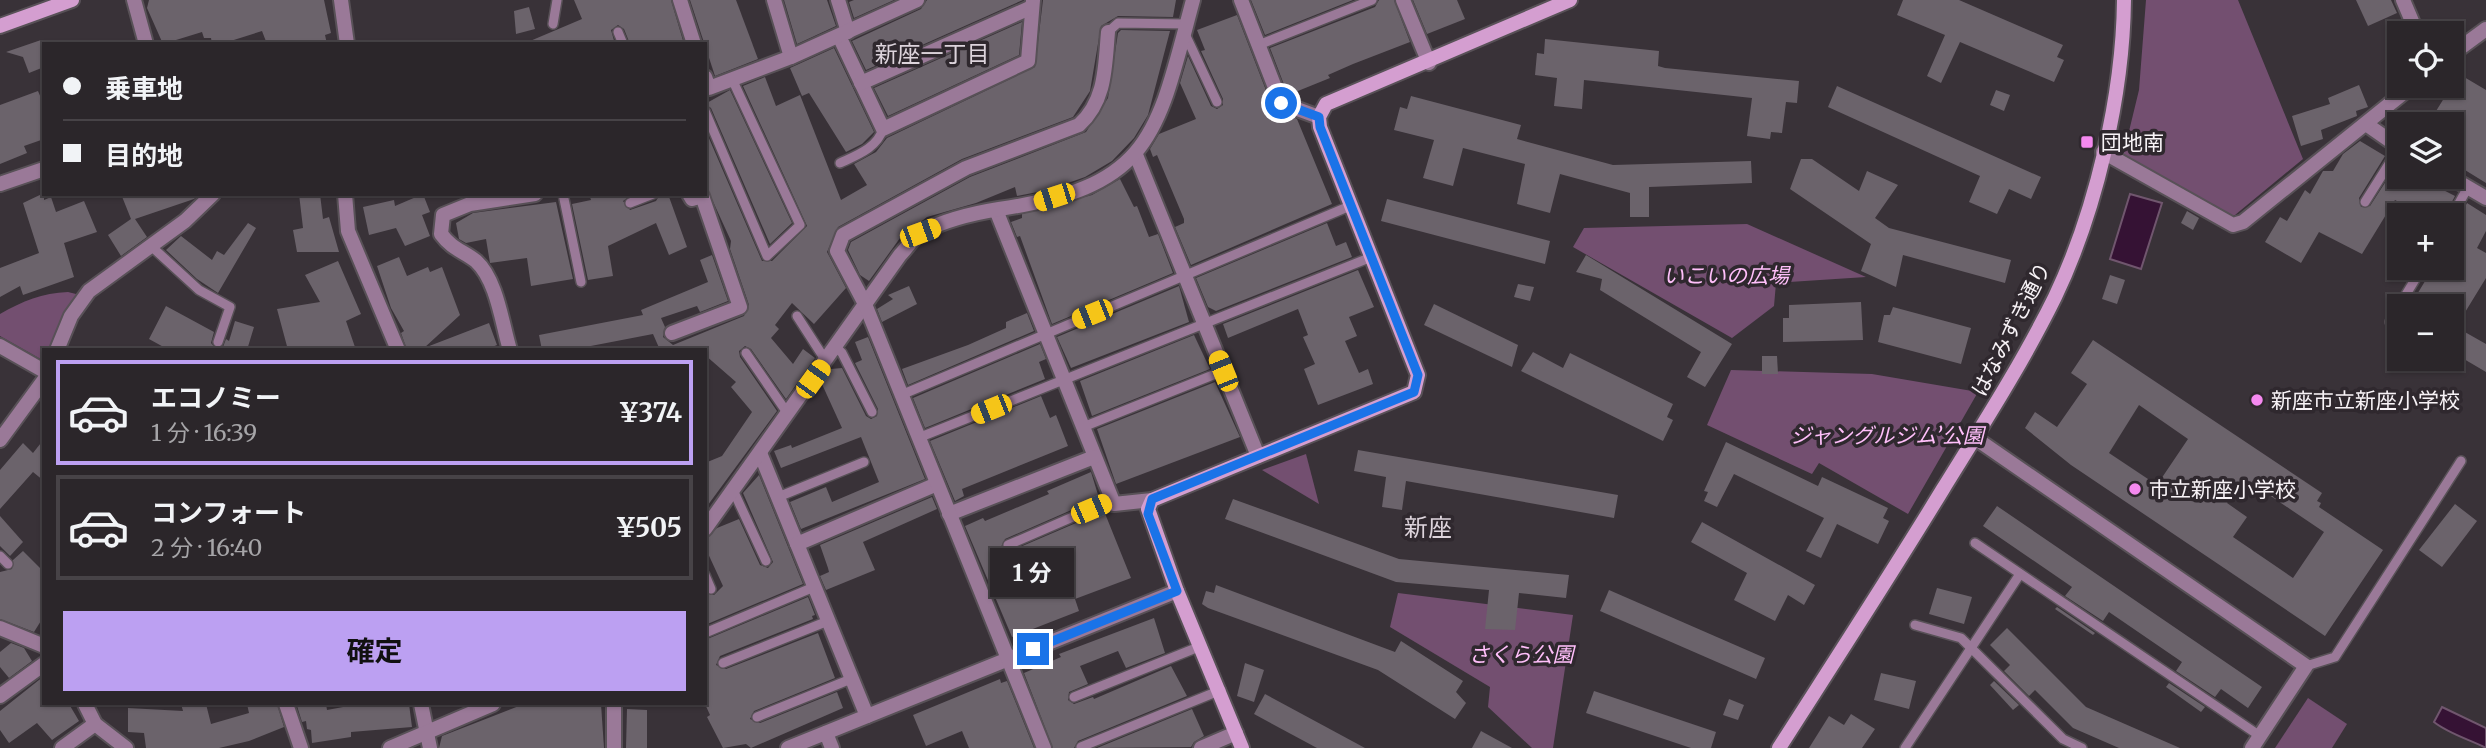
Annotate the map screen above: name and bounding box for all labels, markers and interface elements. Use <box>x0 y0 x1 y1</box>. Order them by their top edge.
map controls <box>2387 21 2464 371</box>
button: locate <box>2387 21 2464 98</box>
district label: 新座一丁目 <box>875 39 990 68</box>
text: 乗車地 <box>105 72 183 105</box>
route start <box>1265 87 1297 119</box>
button: layers <box>2387 112 2464 189</box>
place label: 団地南 <box>2101 129 2164 156</box>
marker: 団地南 <box>2079 134 2095 150</box>
text: 目的地 <box>105 139 183 172</box>
car <box>1031 181 1078 213</box>
button: + <box>2387 203 2464 280</box>
car <box>897 216 944 250</box>
street label: はなみずき通り <box>1966 257 2056 401</box>
park label: いこいの広場 <box>1663 262 1791 289</box>
button: − <box>2387 294 2464 371</box>
car <box>1069 296 1116 332</box>
car <box>1206 348 1241 394</box>
car <box>793 356 834 402</box>
icon: car <box>67 381 130 444</box>
text: エコノミー <box>151 381 281 414</box>
place label: 新座市立新座小学校 <box>2271 387 2460 414</box>
car <box>968 391 1015 427</box>
marker: 新座市立新座小学校 <box>2249 392 2265 408</box>
text: ¥374 <box>618 396 682 429</box>
text: 1 分 · 16:39 <box>151 418 257 447</box>
park label: ジャングルジム’公園 <box>1790 422 1987 449</box>
place label: 市立新座小学校 <box>2149 476 2296 503</box>
marker: 市立新座小学校 <box>2127 481 2143 497</box>
car <box>1068 491 1115 527</box>
icon: car <box>67 496 130 559</box>
text: コンフォート <box>151 496 306 529</box>
text: ¥505 <box>615 511 682 544</box>
district label: 新座 <box>1404 512 1452 543</box>
text: 2 分 · 16:40 <box>151 533 262 562</box>
callout: 1 分 <box>991 548 1075 596</box>
text: 1 分 <box>1012 558 1052 587</box>
button: 確定 <box>63 611 686 691</box>
route end <box>1017 633 1049 665</box>
park label: さくら公園 <box>1469 641 1576 668</box>

